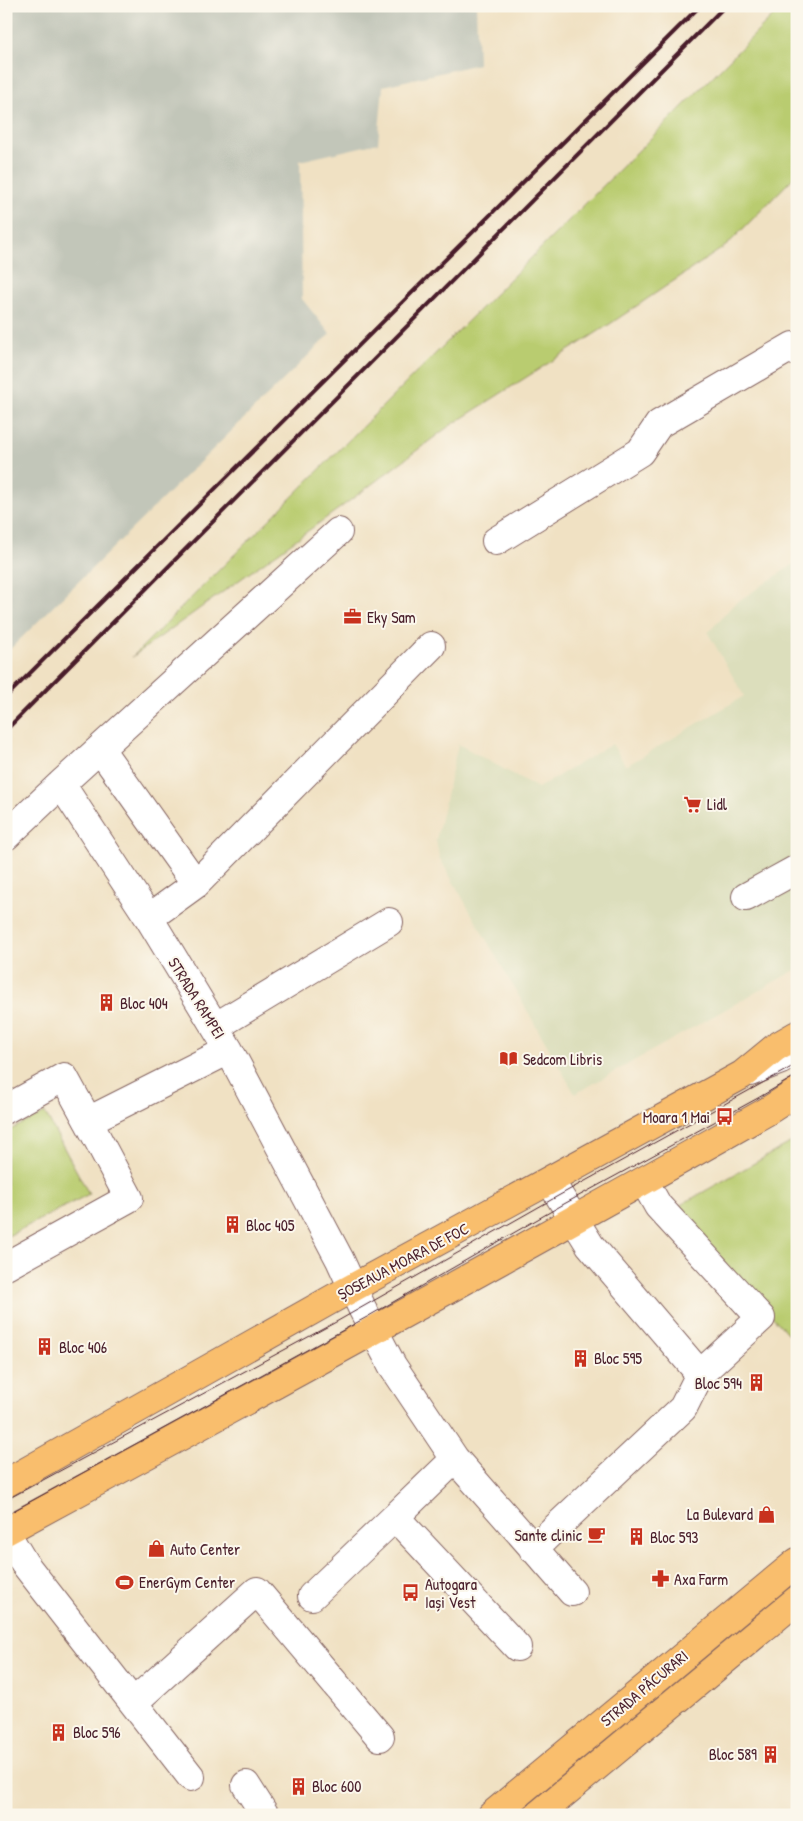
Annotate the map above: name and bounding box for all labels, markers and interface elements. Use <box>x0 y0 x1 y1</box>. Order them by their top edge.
place label: Eky Sam <box>367 606 416 628</box>
office icon: Eky Sam <box>343 607 363 627</box>
place label: Lidl <box>707 793 728 815</box>
supermarket icon: Lidl <box>683 794 703 814</box>
street label: STRADA RAMPEI <box>163 953 231 1043</box>
place label: Bloc 404 <box>120 992 168 1014</box>
building icon: Bloc 404 <box>96 993 116 1013</box>
place label: Sedcom Libris <box>523 1048 602 1070</box>
library icon: Sedcom Libris <box>499 1049 519 1069</box>
place label: Moara 1 Mai <box>643 1106 710 1128</box>
bus stop icon: Moara 1 Mai <box>714 1107 734 1127</box>
place label: Bloc 405 <box>246 1214 295 1236</box>
building icon: Bloc 405 <box>222 1215 242 1235</box>
street label: ȘOSEAUA MOARA DE FOC <box>333 1217 473 1305</box>
place label: Bloc 406 <box>59 1336 107 1358</box>
building icon: Bloc 406 <box>35 1337 55 1357</box>
place label: Bloc 595 <box>594 1347 642 1369</box>
building icon: Bloc 595 <box>570 1348 590 1368</box>
place label: Bloc 594 <box>695 1372 742 1394</box>
building icon: Bloc 594 <box>746 1373 766 1393</box>
place label: La Bulevard <box>687 1503 753 1525</box>
shop icon: La Bulevard <box>757 1504 777 1524</box>
place label: Sante clinic <box>515 1524 583 1546</box>
cafe icon: Sante clinic <box>586 1525 606 1545</box>
place label: Bloc 593 <box>650 1526 699 1548</box>
building icon: Bloc 593 <box>626 1527 646 1547</box>
place label: Auto Center <box>170 1538 240 1560</box>
shop icon: Auto Center <box>146 1539 166 1559</box>
place label: Axa Farm <box>674 1568 728 1590</box>
pharmacy icon: Axa Farm <box>650 1569 670 1589</box>
place label: EnerGym Center <box>139 1571 235 1593</box>
sports icon: EnerGym Center <box>115 1572 135 1592</box>
place label: Autogara Iași Vest <box>425 1573 477 1613</box>
bus stop icon: Autogara Iași Vest <box>401 1583 421 1603</box>
street label: STRADA PĂCURARI <box>595 1645 693 1731</box>
place label: Bloc 596 <box>73 1721 121 1743</box>
building icon: Bloc 596 <box>49 1722 69 1742</box>
place label: Bloc 589 <box>709 1743 757 1765</box>
building icon: Bloc 589 <box>761 1744 781 1764</box>
place label: Bloc 600 <box>312 1775 361 1797</box>
building icon: Bloc 600 <box>288 1776 308 1796</box>

